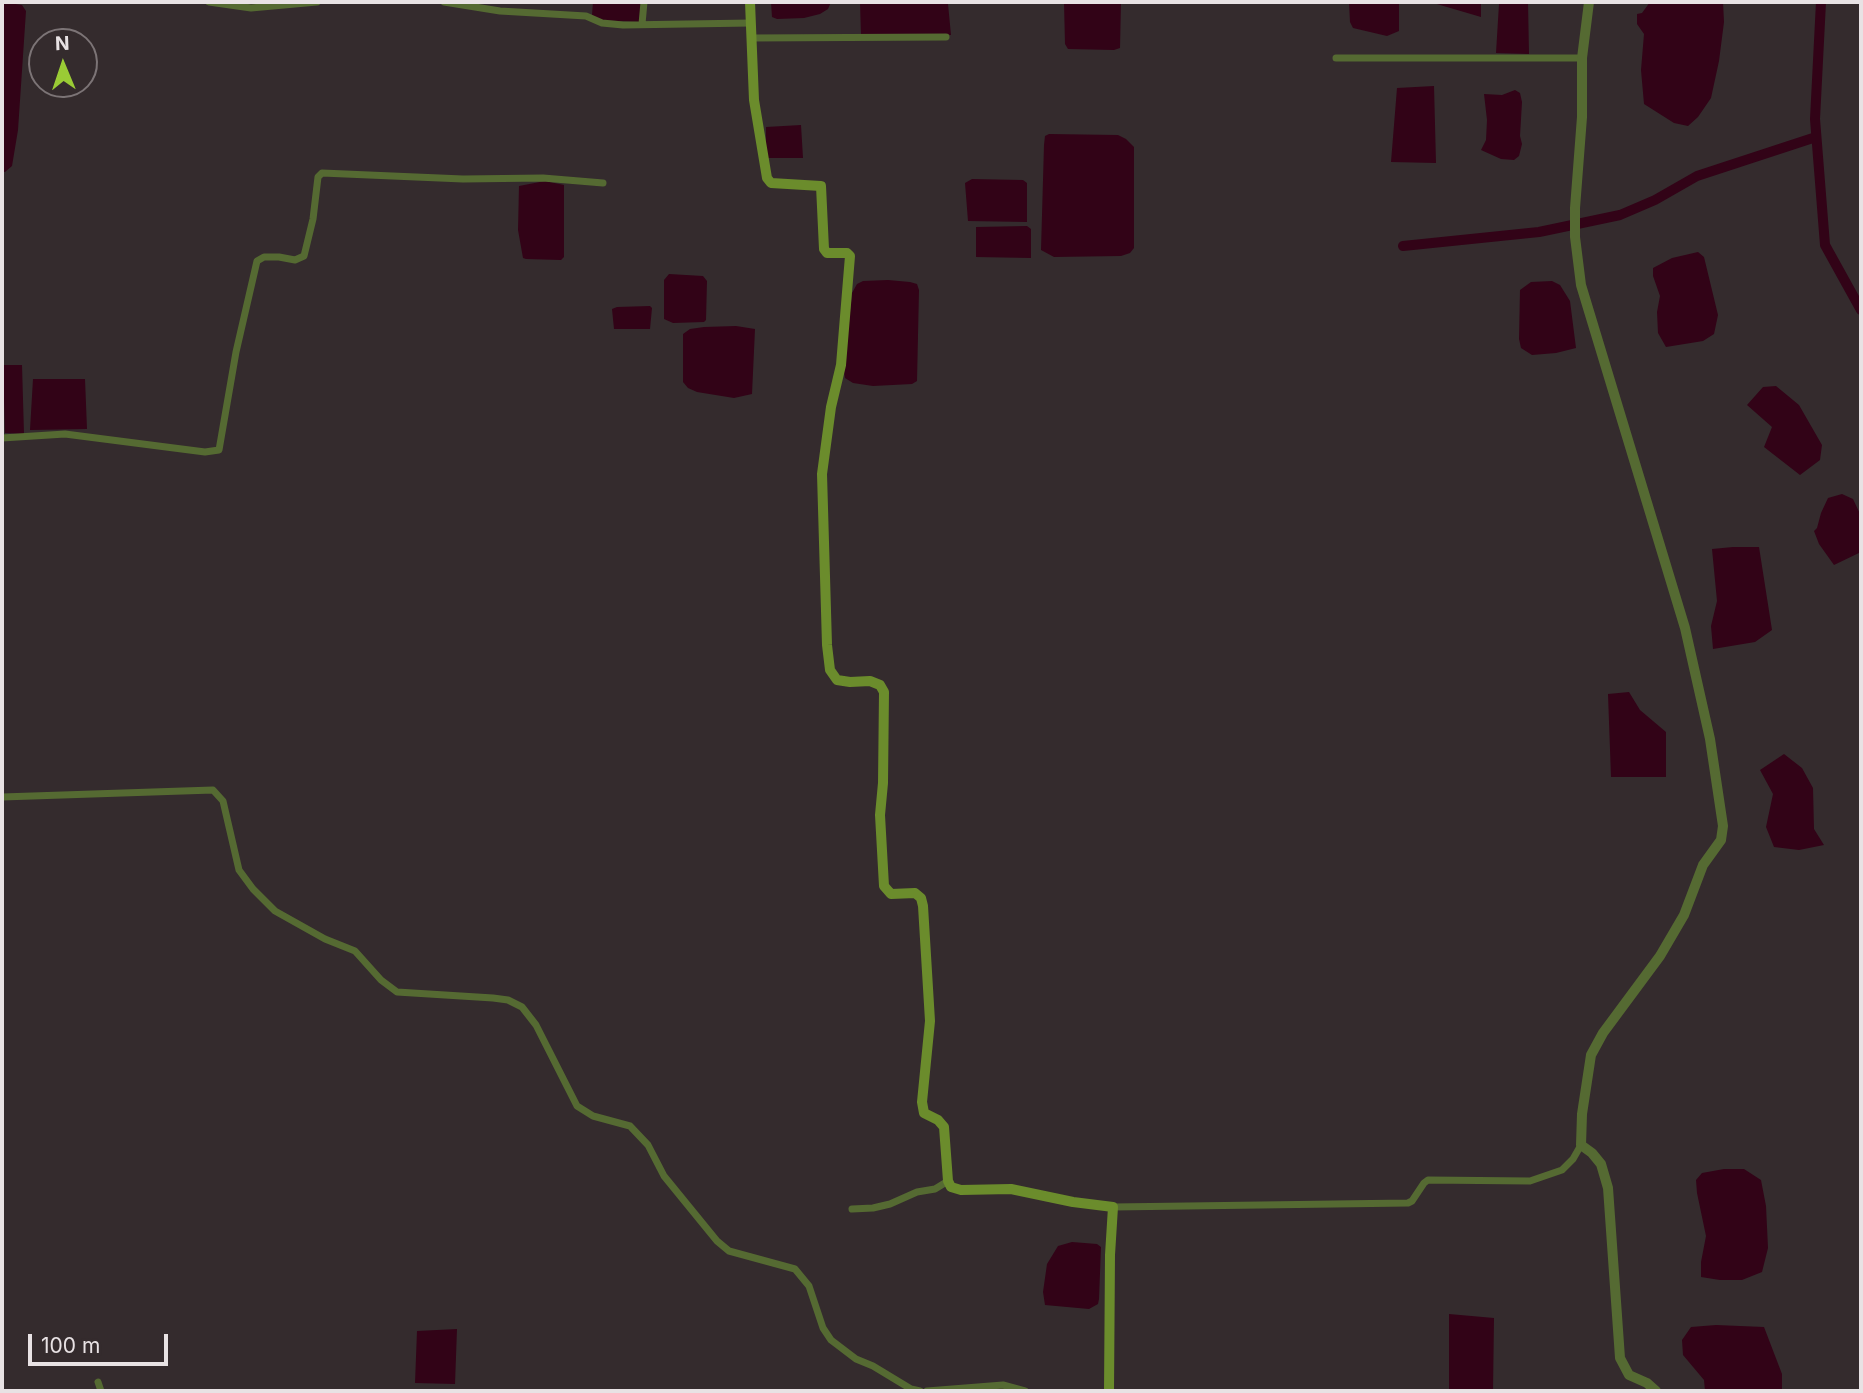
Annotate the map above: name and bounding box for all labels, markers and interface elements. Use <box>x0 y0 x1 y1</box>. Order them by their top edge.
north arrow <box>28 28 98 98</box>
text: N <box>55 32 70 55</box>
scale bar <box>32 1320 172 1364</box>
text: 100 m <box>41 1333 100 1358</box>

